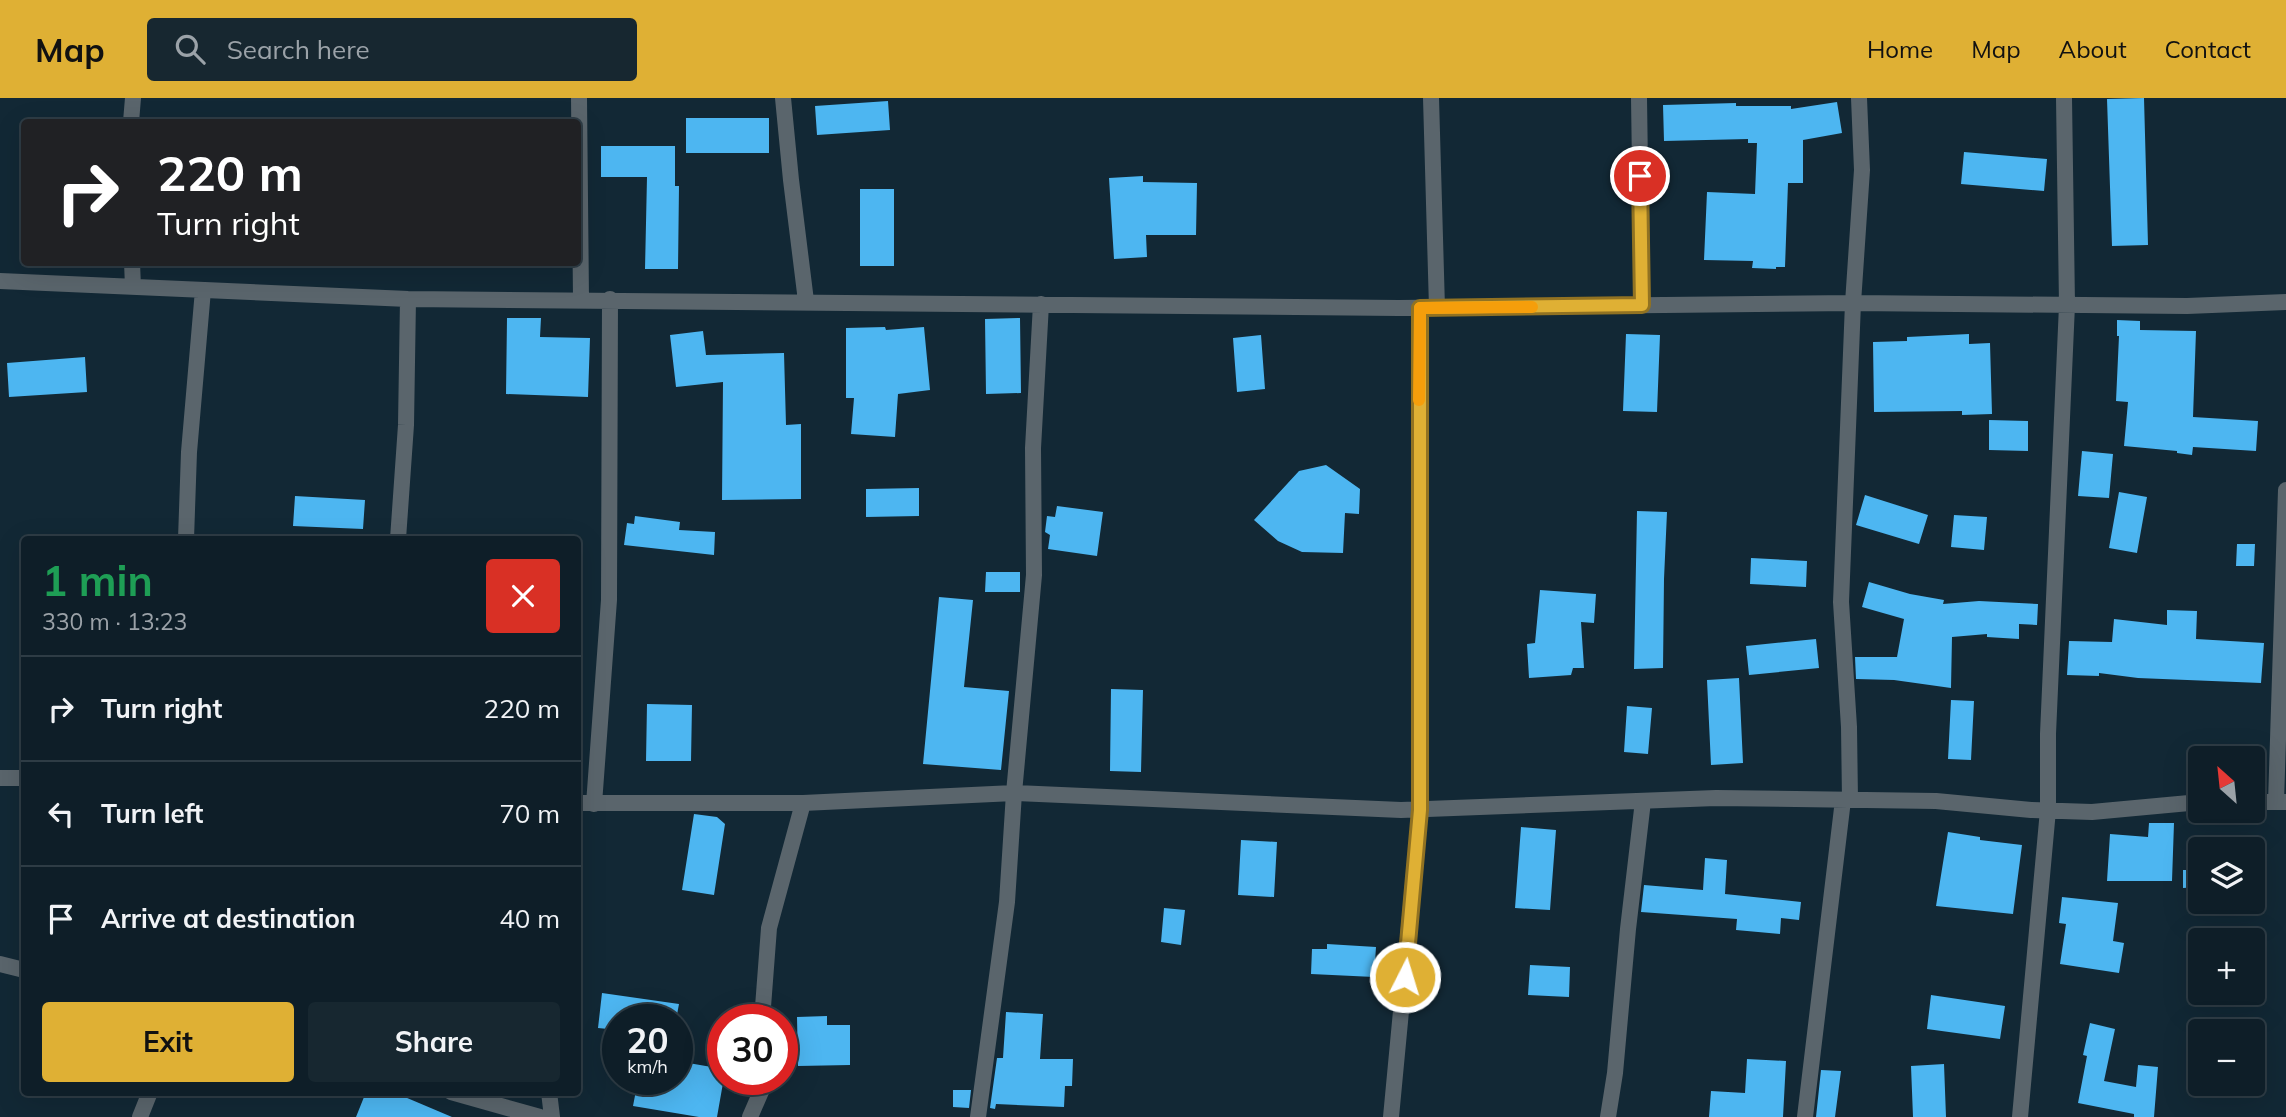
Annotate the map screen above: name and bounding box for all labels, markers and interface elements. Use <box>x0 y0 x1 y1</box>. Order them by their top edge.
search box <box>147 18 637 81</box>
text: Map <box>35 29 105 70</box>
icon: search <box>171 30 209 68</box>
text: Search here <box>227 33 370 66</box>
text: Home <box>1867 34 1933 64</box>
text: Map <box>1971 34 2021 64</box>
text: About <box>2059 34 2127 64</box>
text: Contact <box>2165 34 2251 64</box>
text: 220 m <box>157 142 303 203</box>
pin <box>1610 146 1670 206</box>
icon: right <box>42 147 133 238</box>
icon: arrive <box>1621 157 1659 195</box>
text: Turn right <box>157 203 300 243</box>
text: 1 min <box>42 554 153 607</box>
button: close <box>486 559 560 633</box>
text: 330 m · 13:23 <box>42 607 187 636</box>
icon: right <box>42 690 80 728</box>
text: Turn right <box>101 692 222 725</box>
text: 220 m <box>484 692 560 725</box>
north arrow <box>2188 746 2264 822</box>
map controls <box>2188 746 2265 1096</box>
icon: left <box>42 795 80 833</box>
text: Turn left <box>101 797 203 830</box>
text: 70 m <box>499 797 560 830</box>
button: layers <box>2188 837 2265 914</box>
icon: arrive <box>42 900 80 938</box>
text: Arrive at destination <box>101 902 356 935</box>
text: 40 m <box>499 902 560 935</box>
button: + <box>2188 928 2265 1005</box>
position arrow <box>1368 940 1442 1014</box>
button: Exit <box>42 1002 294 1082</box>
button: Share <box>308 1002 560 1082</box>
speed limit sign: 30 <box>707 1004 798 1095</box>
text: 20 <box>626 1018 669 1062</box>
button: − <box>2188 1019 2265 1096</box>
text: km/h <box>627 1055 668 1078</box>

